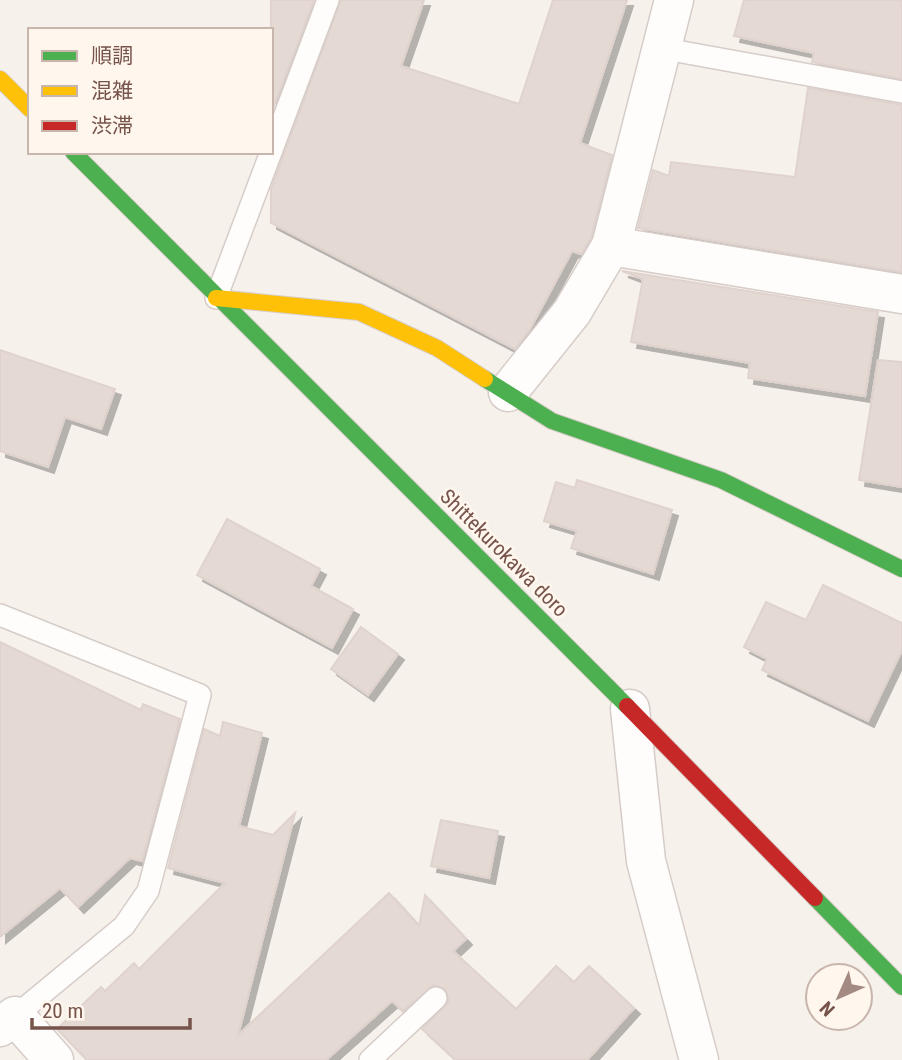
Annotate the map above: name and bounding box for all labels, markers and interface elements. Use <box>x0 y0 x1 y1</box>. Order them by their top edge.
legend <box>28 28 273 154</box>
text: 順調 <box>91 44 133 68</box>
text: 混雑 <box>91 79 133 103</box>
text: 渋滞 <box>91 114 133 138</box>
street label: Shittekurokawa doro <box>435 484 573 622</box>
north arrow <box>804 962 874 1032</box>
scale bar <box>32 986 189 1030</box>
text: N <box>815 996 840 1021</box>
text: 20 m <box>42 999 83 1023</box>

